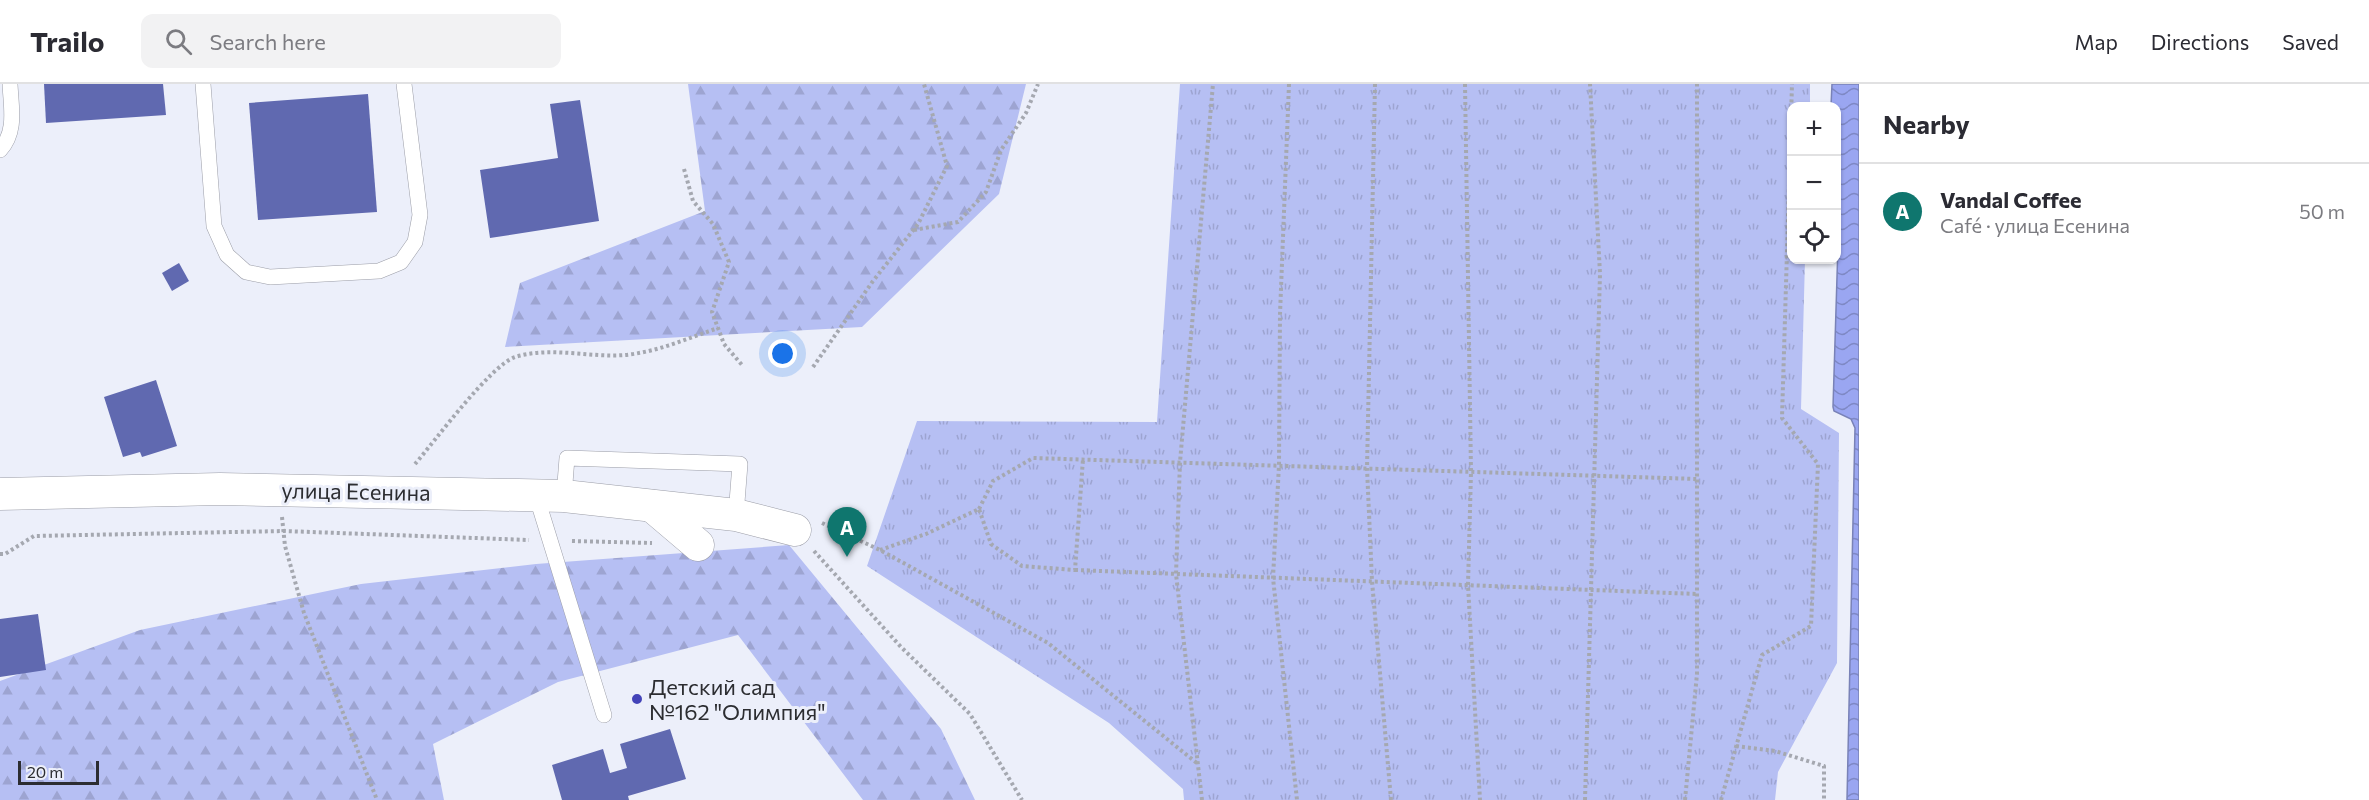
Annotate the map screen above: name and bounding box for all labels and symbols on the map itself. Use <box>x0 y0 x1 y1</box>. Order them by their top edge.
your location <box>768 339 797 368</box>
street label: улица Есенина <box>281 476 431 506</box>
pin: A <box>828 508 866 557</box>
place label: Детский сад №162 "Олимпия" <box>649 673 826 725</box>
marker: Детский сад №162 "Олимпия" <box>630 692 644 706</box>
scale bar <box>18 758 99 786</box>

